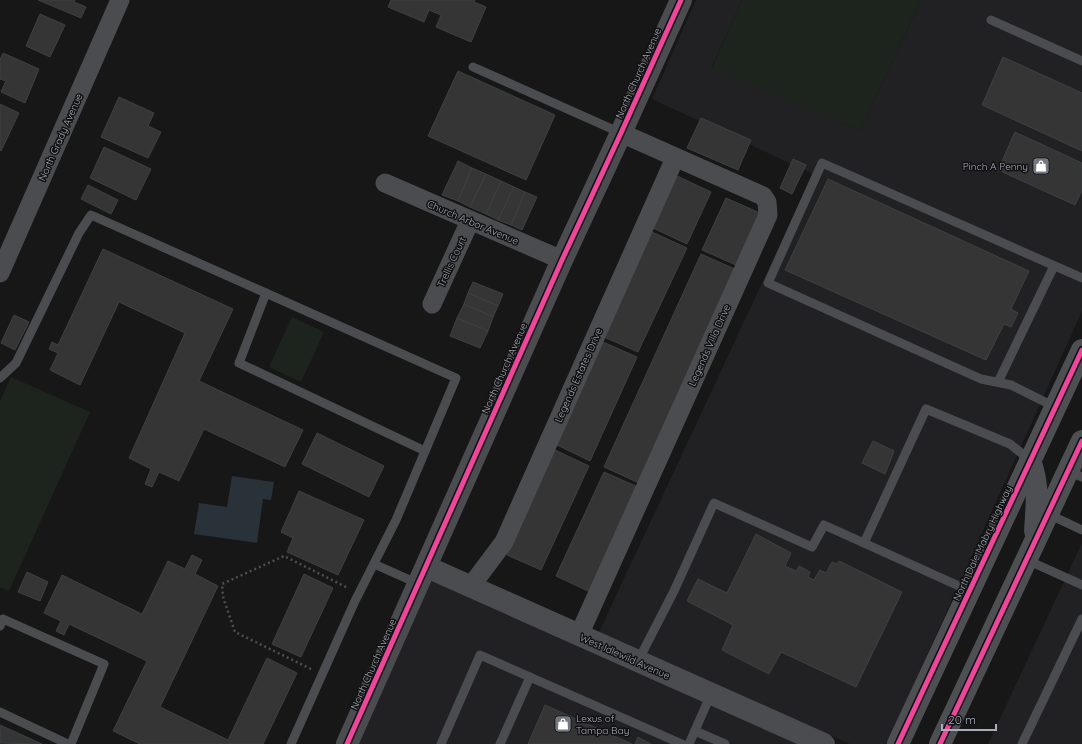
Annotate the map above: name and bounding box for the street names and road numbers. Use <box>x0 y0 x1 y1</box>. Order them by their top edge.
street label: North Church Avenue <box>613 25 665 121</box>
street label: North Grady Avenue <box>35 91 86 183</box>
street label: Church Arbor Avenue <box>425 197 521 248</box>
street label: Trellis Court <box>434 234 469 290</box>
street label: Legends Villa Drive <box>686 302 733 388</box>
street label: North Church Avenue <box>479 320 531 416</box>
street label: Legends Estates Drive <box>552 326 605 425</box>
street label: North Dale Mabry Highway <box>950 483 1015 603</box>
street label: North Church Avenue <box>348 616 400 712</box>
street label: West Idlewild Avenue <box>578 631 672 682</box>

